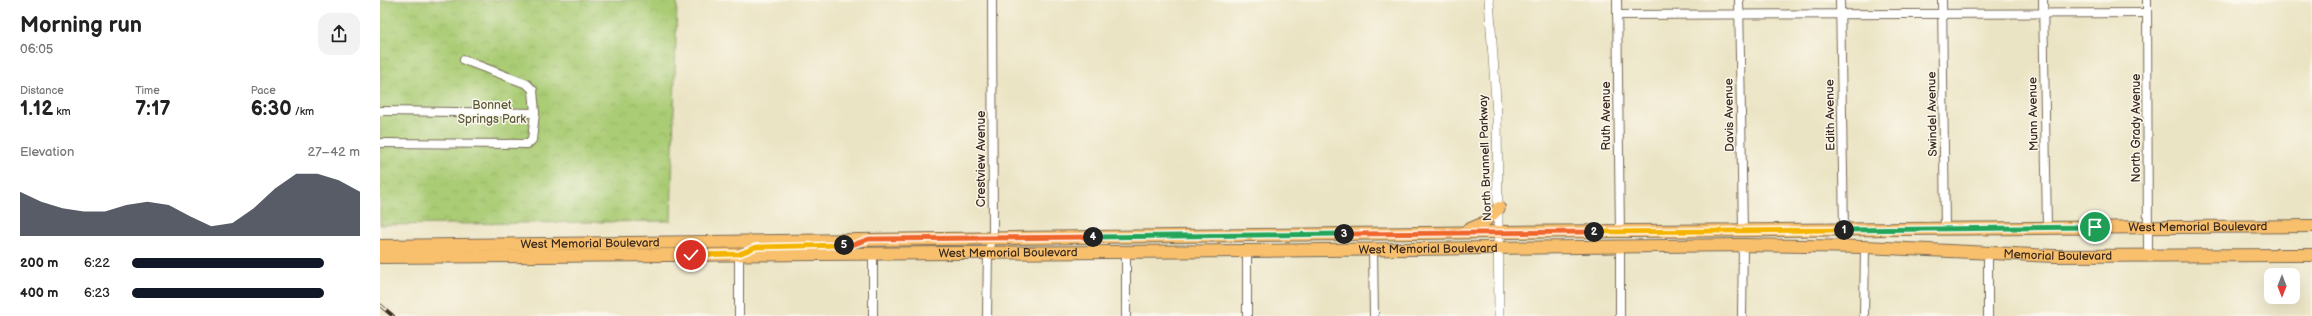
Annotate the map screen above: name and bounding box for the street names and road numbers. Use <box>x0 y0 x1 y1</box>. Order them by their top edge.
street label: Swindel Avenue <box>1924 71 1941 157</box>
street label: North Grady Avenue <box>2129 74 2144 182</box>
street label: Munn Avenue <box>2025 77 2042 151</box>
street label: Davis Avenue <box>1721 78 1738 152</box>
street label: Edith Avenue <box>1822 79 1839 151</box>
street label: Ruth Avenue <box>1599 81 1614 151</box>
street label: North Brunnell Parkway <box>1476 94 1495 222</box>
street label: Crestview Avenue <box>974 111 989 207</box>
street label: West Memorial Boulevard <box>2128 219 2268 235</box>
street label: West Memorial Boulevard <box>520 236 660 252</box>
street label: West Memorial Boulevard <box>1358 241 1498 258</box>
street label: West Memorial Boulevard <box>938 245 1078 261</box>
street label: Memorial Boulevard <box>2003 247 2112 264</box>

